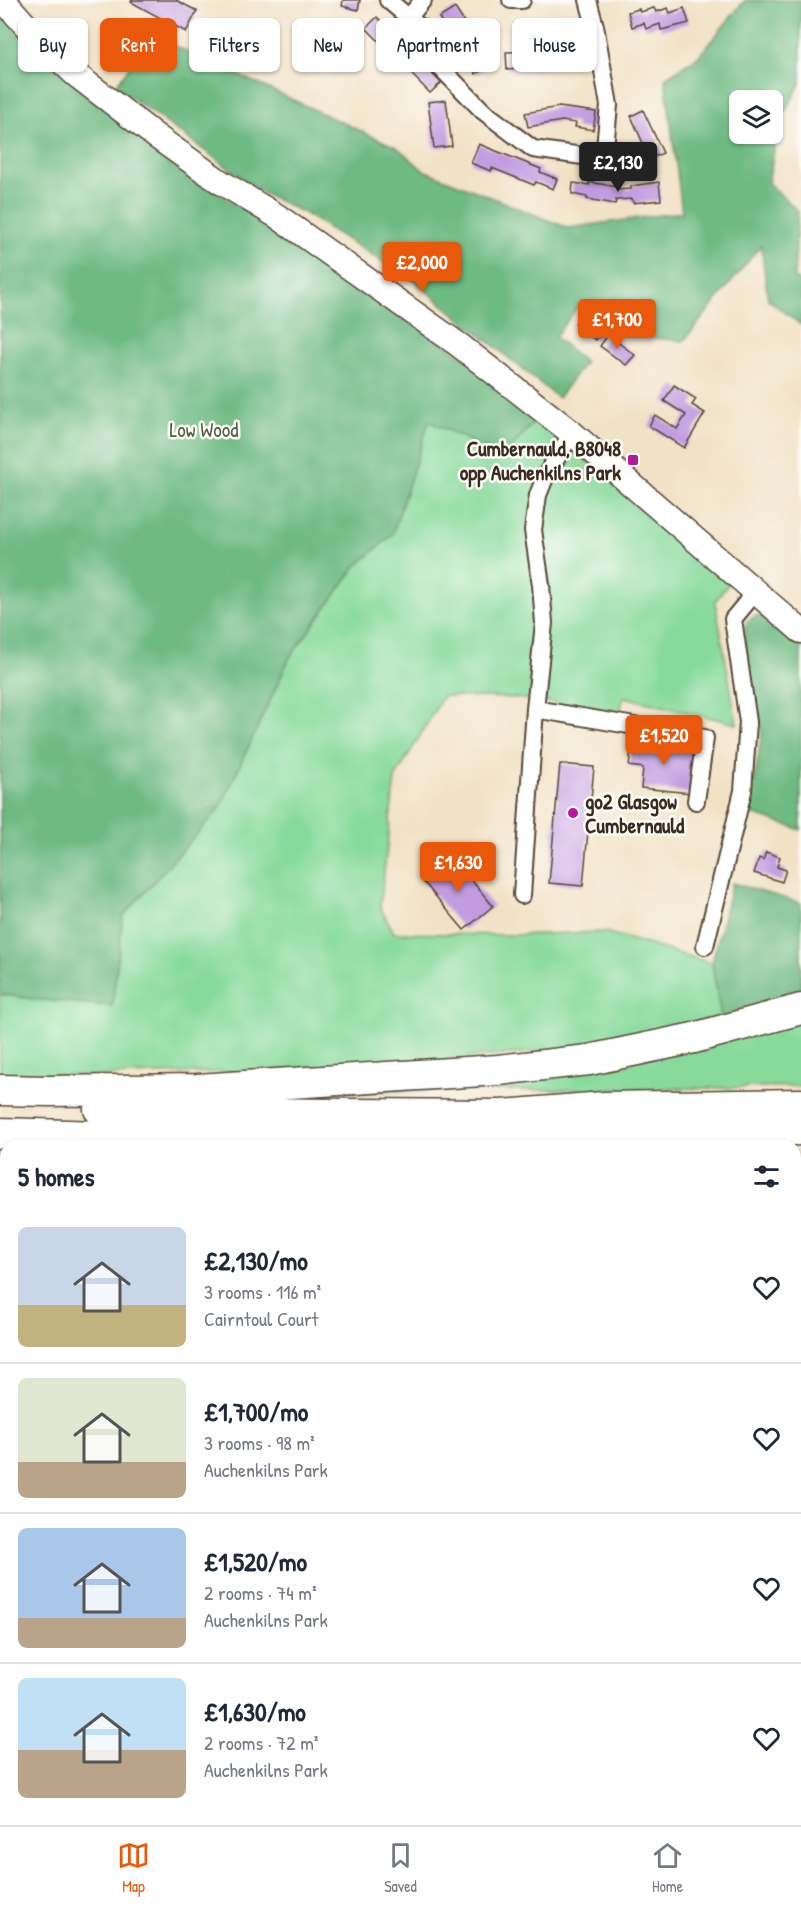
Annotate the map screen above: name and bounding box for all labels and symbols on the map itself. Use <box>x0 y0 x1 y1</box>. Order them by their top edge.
pin: £2,130 <box>569 142 667 193</box>
pin: £2,000 <box>373 242 471 293</box>
pin: £1,700 <box>568 299 666 350</box>
park label: Low Wood <box>170 415 238 444</box>
place label: Cumbernauld, B8048 opp Auchenkilns Park <box>460 434 621 488</box>
marker: Cumbernauld, B8048 opp Auchenkilns Park <box>626 453 640 467</box>
pin: £1,520 <box>615 715 713 766</box>
place label: go2 Glasgow Cumbernauld <box>585 787 685 840</box>
marker: go2 Glasgow Cumbernauld <box>566 806 580 820</box>
pin: £1,630 <box>409 842 507 893</box>

